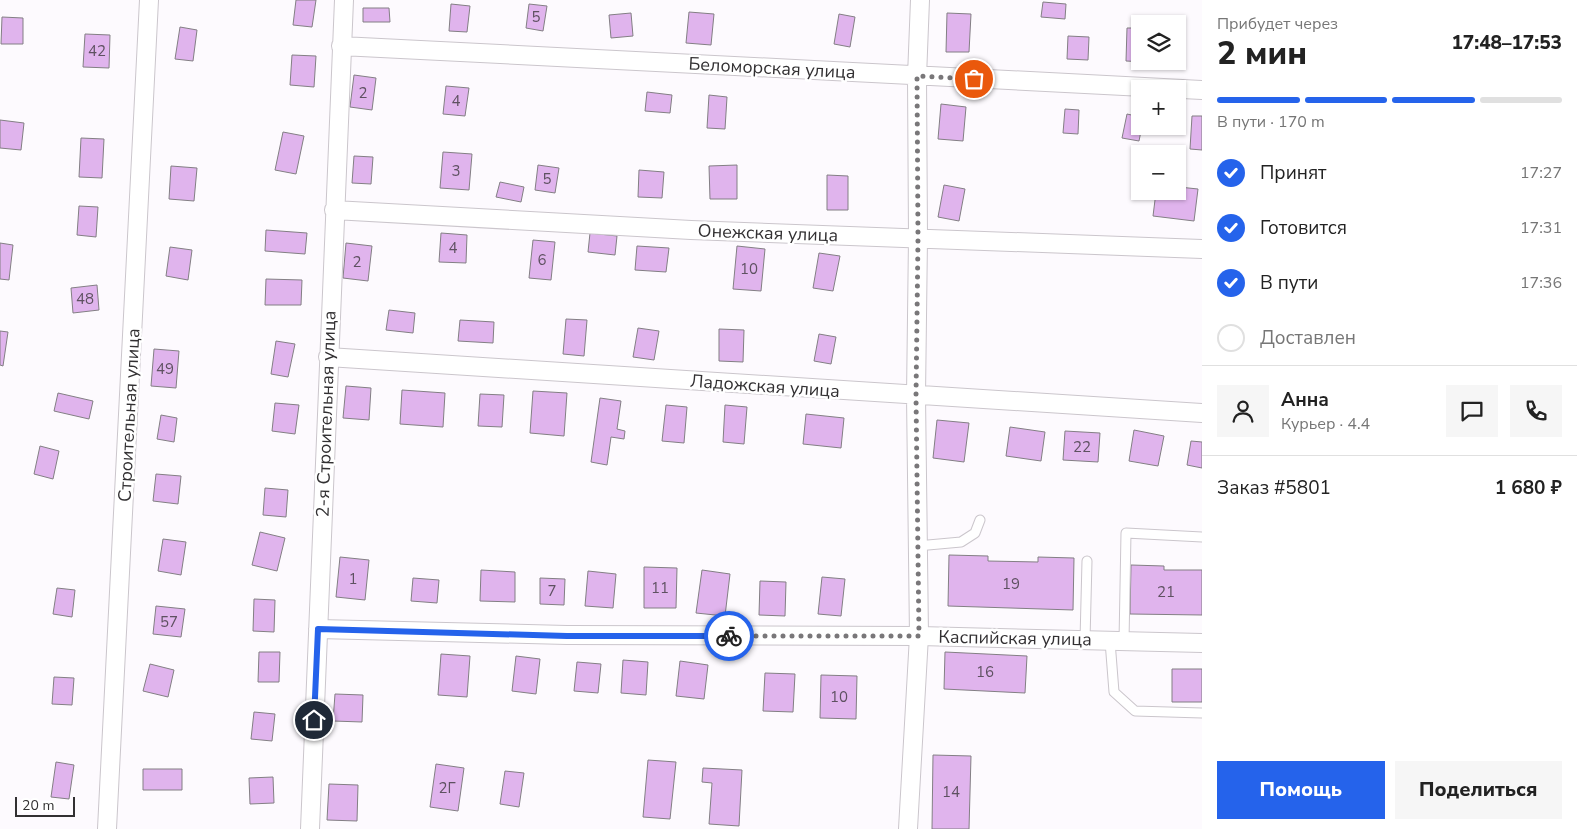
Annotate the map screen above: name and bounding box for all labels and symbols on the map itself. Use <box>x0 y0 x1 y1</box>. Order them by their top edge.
house number: 5 <box>531 7 541 27</box>
house number: 42 <box>88 41 106 61</box>
street label: Беломорская улица <box>688 52 856 84</box>
pin <box>953 58 995 100</box>
house number: 2 <box>358 83 368 103</box>
house number: 4 <box>451 91 461 111</box>
house number: 3 <box>451 161 461 181</box>
house number: 5 <box>542 169 552 189</box>
street label: Онежская улица <box>697 219 839 247</box>
house number: 4 <box>448 238 458 258</box>
house number: 6 <box>537 250 547 270</box>
house number: 2 <box>352 252 362 272</box>
house number: 10 <box>740 259 758 279</box>
house number: 48 <box>76 289 94 309</box>
street label: 2-я Строительная улица <box>310 310 342 518</box>
street label: Строительная улица <box>112 327 146 503</box>
house number: 49 <box>156 359 174 379</box>
street label: Ладожская улица <box>689 369 841 403</box>
house number: 22 <box>1073 437 1091 457</box>
house number: 1 <box>348 569 358 589</box>
house number: 19 <box>1002 574 1020 594</box>
house number: 11 <box>651 578 669 598</box>
house number: 7 <box>547 581 557 601</box>
house number: 21 <box>1157 582 1175 602</box>
courier <box>704 611 754 661</box>
house number: 57 <box>160 612 178 632</box>
street label: Каспийская улица <box>938 625 1092 651</box>
house number: 16 <box>976 662 994 682</box>
house number: 10 <box>830 687 848 707</box>
pin <box>293 699 335 741</box>
house number: 2Г <box>438 778 456 798</box>
house number: 14 <box>942 782 960 802</box>
scale bar <box>15 794 75 817</box>

